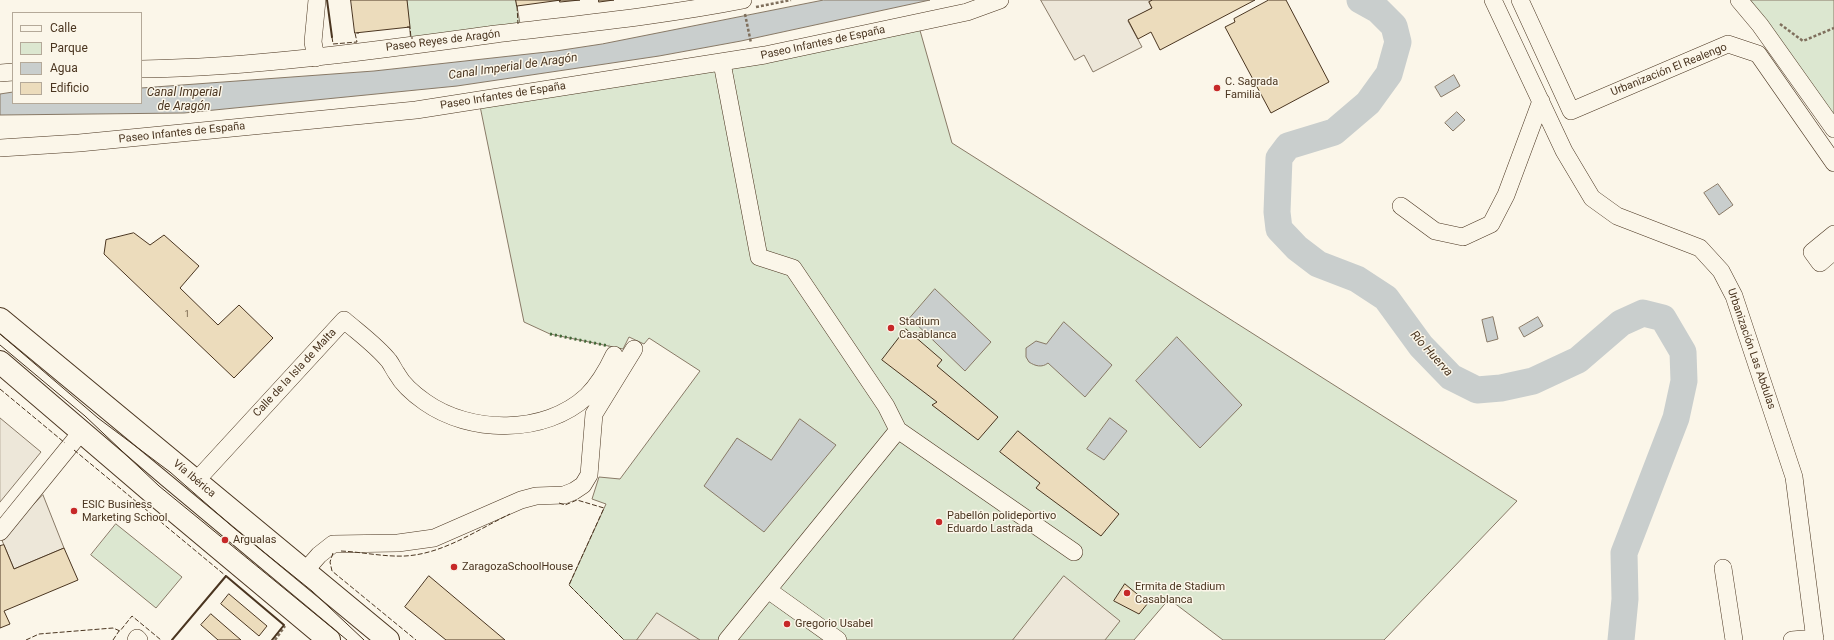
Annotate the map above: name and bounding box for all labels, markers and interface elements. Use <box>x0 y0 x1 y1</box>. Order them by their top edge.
legend <box>12 12 142 104</box>
text: Calle <box>50 21 77 35</box>
street label: Paseo Infantes de España <box>759 23 887 63</box>
street label: Paseo Reyes de Aragón <box>385 27 501 55</box>
text: Parque <box>50 41 88 55</box>
street label: Urbanización El Realengo <box>1609 41 1729 99</box>
water label: Canal Imperial de Aragón <box>447 51 579 83</box>
text: Agua <box>50 61 78 75</box>
place label: C. Sagrada Familia <box>1225 75 1278 101</box>
street label: Paseo Infantes de España <box>439 80 567 112</box>
text: Edificio <box>50 81 89 95</box>
marker: C. Sagrada Familia <box>1212 83 1222 93</box>
water label: Canal Imperial de Aragón <box>147 86 221 114</box>
street label: Paseo Infantes de España <box>118 120 246 146</box>
street label: Urbanización Las Abdulas <box>1724 287 1778 411</box>
house number: 1 <box>184 310 190 320</box>
place label: Stadium Casablanca <box>899 315 956 341</box>
marker: Stadium Casablanca <box>886 323 896 333</box>
street label: Calle de la Isla de Malta <box>251 326 339 420</box>
water label: Río Huerva <box>1407 328 1455 380</box>
street label: Vía Ibérica <box>170 457 218 501</box>
place label: ESIC Business Marketing School <box>82 498 167 524</box>
marker: ESIC Business Marketing School <box>69 506 79 516</box>
place label: Pabellón polideportivo Eduardo Lastrada <box>947 509 1056 535</box>
marker: Pabellón polideportivo Eduardo Lastrada <box>934 517 944 527</box>
place label: Argualas <box>233 533 276 547</box>
marker: Argualas <box>220 535 230 545</box>
place label: ZaragozaSchoolHouse <box>462 560 573 574</box>
marker: ZaragozaSchoolHouse <box>449 562 459 572</box>
place label: Ermita de Stadium Casablanca <box>1135 580 1225 606</box>
marker: Ermita de Stadium Casablanca <box>1122 588 1132 598</box>
place label: Gregorio Usabel <box>795 617 873 631</box>
marker: Gregorio Usabel <box>782 619 792 629</box>

